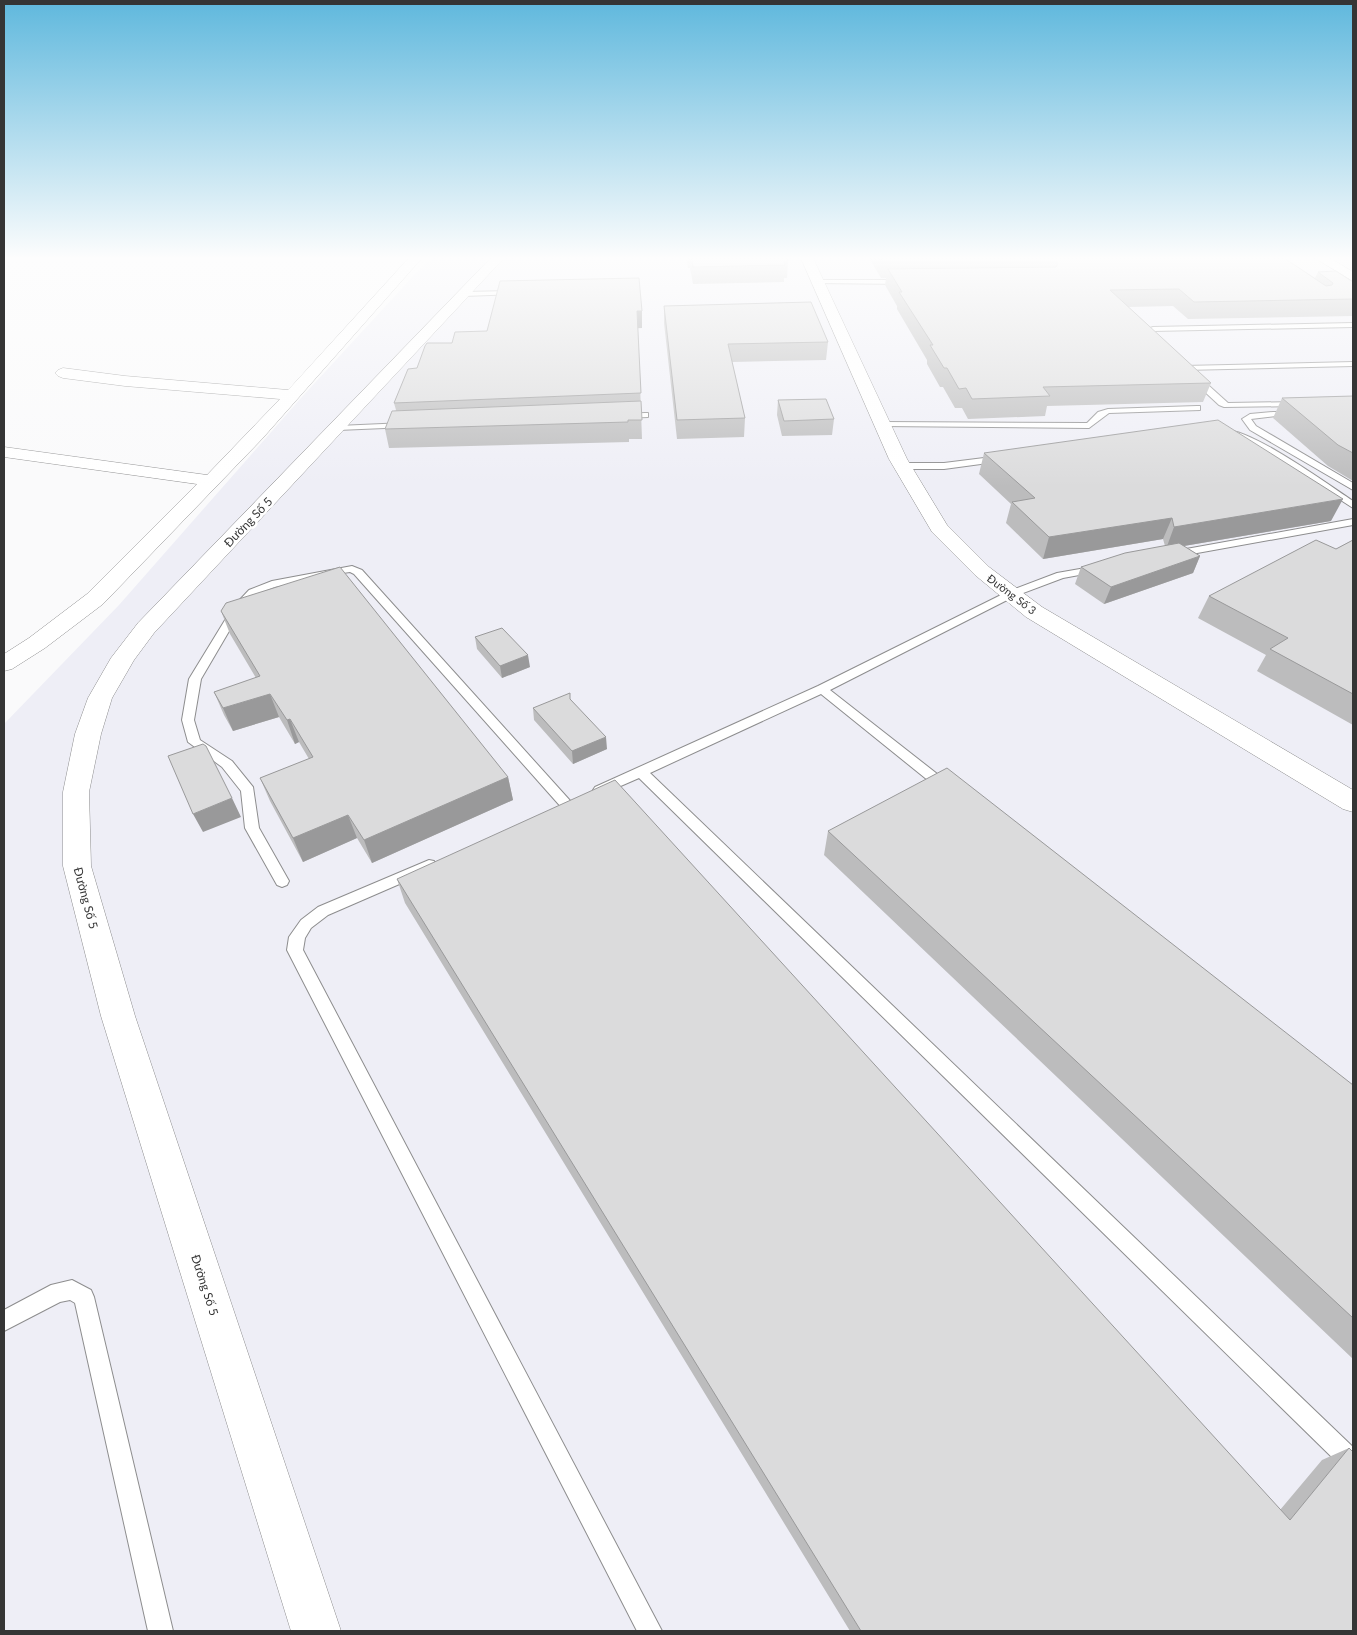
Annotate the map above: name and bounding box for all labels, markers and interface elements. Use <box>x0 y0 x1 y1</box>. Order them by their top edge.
street label: Đường Số 5 <box>221 494 275 550</box>
street label: Đường Số 3 <box>985 571 1039 617</box>
street label: Đường Số 5 <box>71 865 101 931</box>
street label: Đường Số 5 <box>188 1253 222 1317</box>

